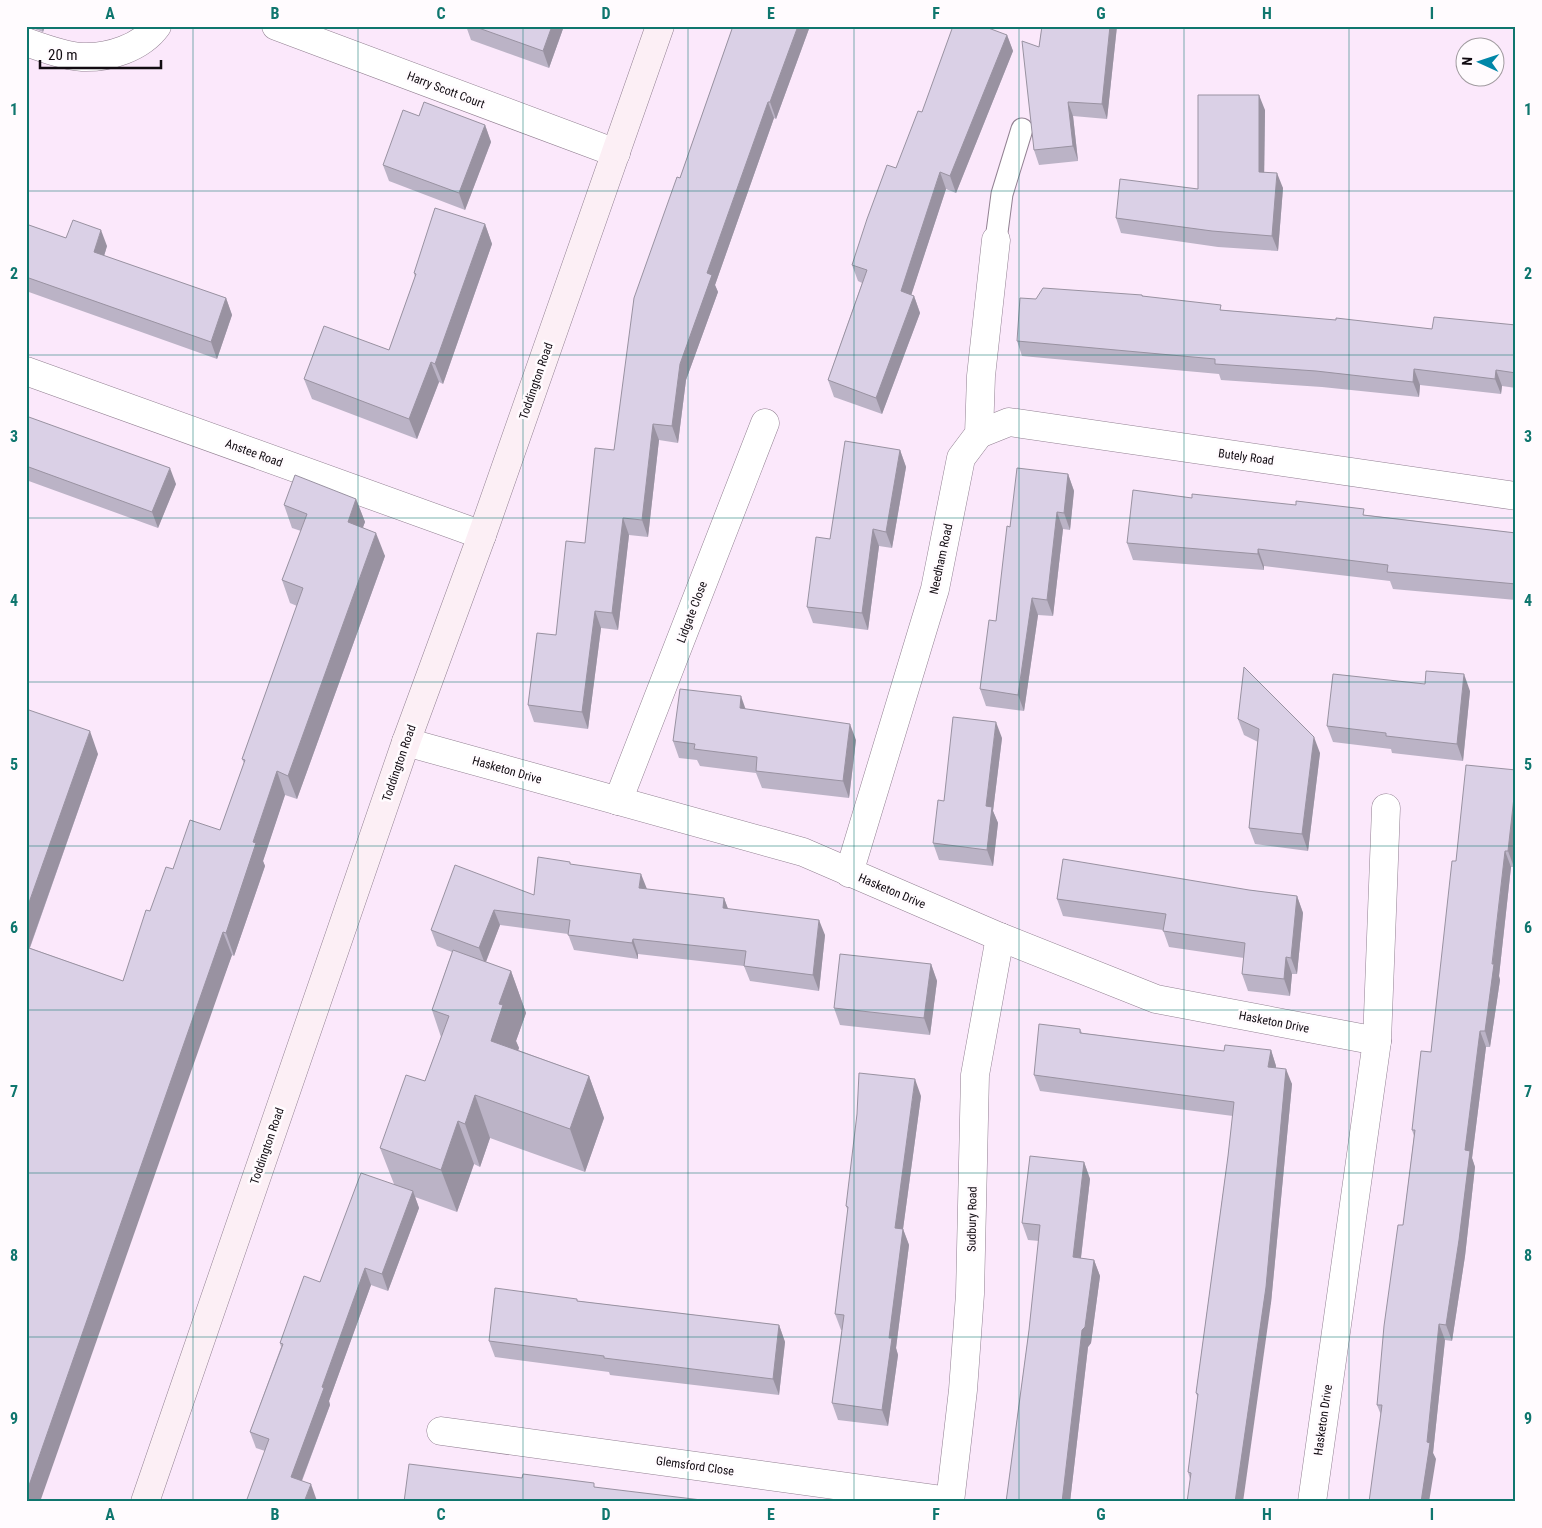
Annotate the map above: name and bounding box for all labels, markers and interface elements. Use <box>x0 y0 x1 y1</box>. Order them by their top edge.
text: A <box>105 4 115 23</box>
text: B <box>271 4 280 23</box>
text: C <box>436 4 446 23</box>
text: D <box>601 4 611 23</box>
text: E <box>767 4 775 23</box>
text: F <box>932 4 940 23</box>
text: G <box>1096 4 1106 23</box>
text: H <box>1262 4 1272 23</box>
text: I <box>1430 4 1434 23</box>
scale bar <box>40 38 161 70</box>
north arrow <box>1454 38 1504 88</box>
text: 20 m <box>48 46 78 64</box>
text: N <box>1459 57 1475 66</box>
street label: Harry Scott Court <box>405 69 487 111</box>
text: 1 <box>10 100 18 119</box>
text: 1 <box>1524 100 1532 119</box>
text: 2 <box>10 264 18 283</box>
text: 2 <box>1524 264 1532 283</box>
street label: Toddington Road <box>516 341 556 421</box>
text: 3 <box>10 427 18 446</box>
text: 3 <box>1524 427 1532 446</box>
street label: Anstee Road <box>223 436 285 470</box>
street label: Butely Road <box>1217 446 1275 468</box>
street label: Needham Road <box>927 522 955 596</box>
street label: Lidgate Close <box>674 579 710 645</box>
text: 4 <box>10 591 18 610</box>
text: 4 <box>1524 591 1532 610</box>
street label: Toddington Road <box>379 723 419 803</box>
street label: Hasketon Drive <box>471 753 544 787</box>
text: 5 <box>10 755 18 774</box>
text: 5 <box>1524 755 1532 774</box>
street label: Hasketon Drive <box>856 871 928 912</box>
text: 6 <box>10 918 18 937</box>
text: 6 <box>1524 918 1532 937</box>
street label: Hasketon Drive <box>1238 1008 1311 1036</box>
text: 7 <box>10 1082 18 1101</box>
text: 7 <box>1524 1082 1532 1101</box>
street label: Toddington Road <box>247 1106 287 1186</box>
street label: Sudbury Road <box>964 1186 980 1252</box>
text: 8 <box>10 1246 18 1265</box>
text: 8 <box>1524 1246 1532 1265</box>
street label: Hasketon Drive <box>1311 1383 1335 1456</box>
text: 9 <box>10 1409 18 1428</box>
text: 9 <box>1524 1409 1532 1428</box>
street label: Glemsford Close <box>655 1454 735 1478</box>
text: A <box>105 1505 115 1524</box>
text: B <box>271 1505 280 1524</box>
text: C <box>436 1505 446 1524</box>
text: D <box>601 1505 611 1524</box>
text: E <box>767 1505 775 1524</box>
text: F <box>932 1505 940 1524</box>
text: G <box>1096 1505 1106 1524</box>
text: H <box>1262 1505 1272 1524</box>
text: I <box>1430 1505 1434 1524</box>

